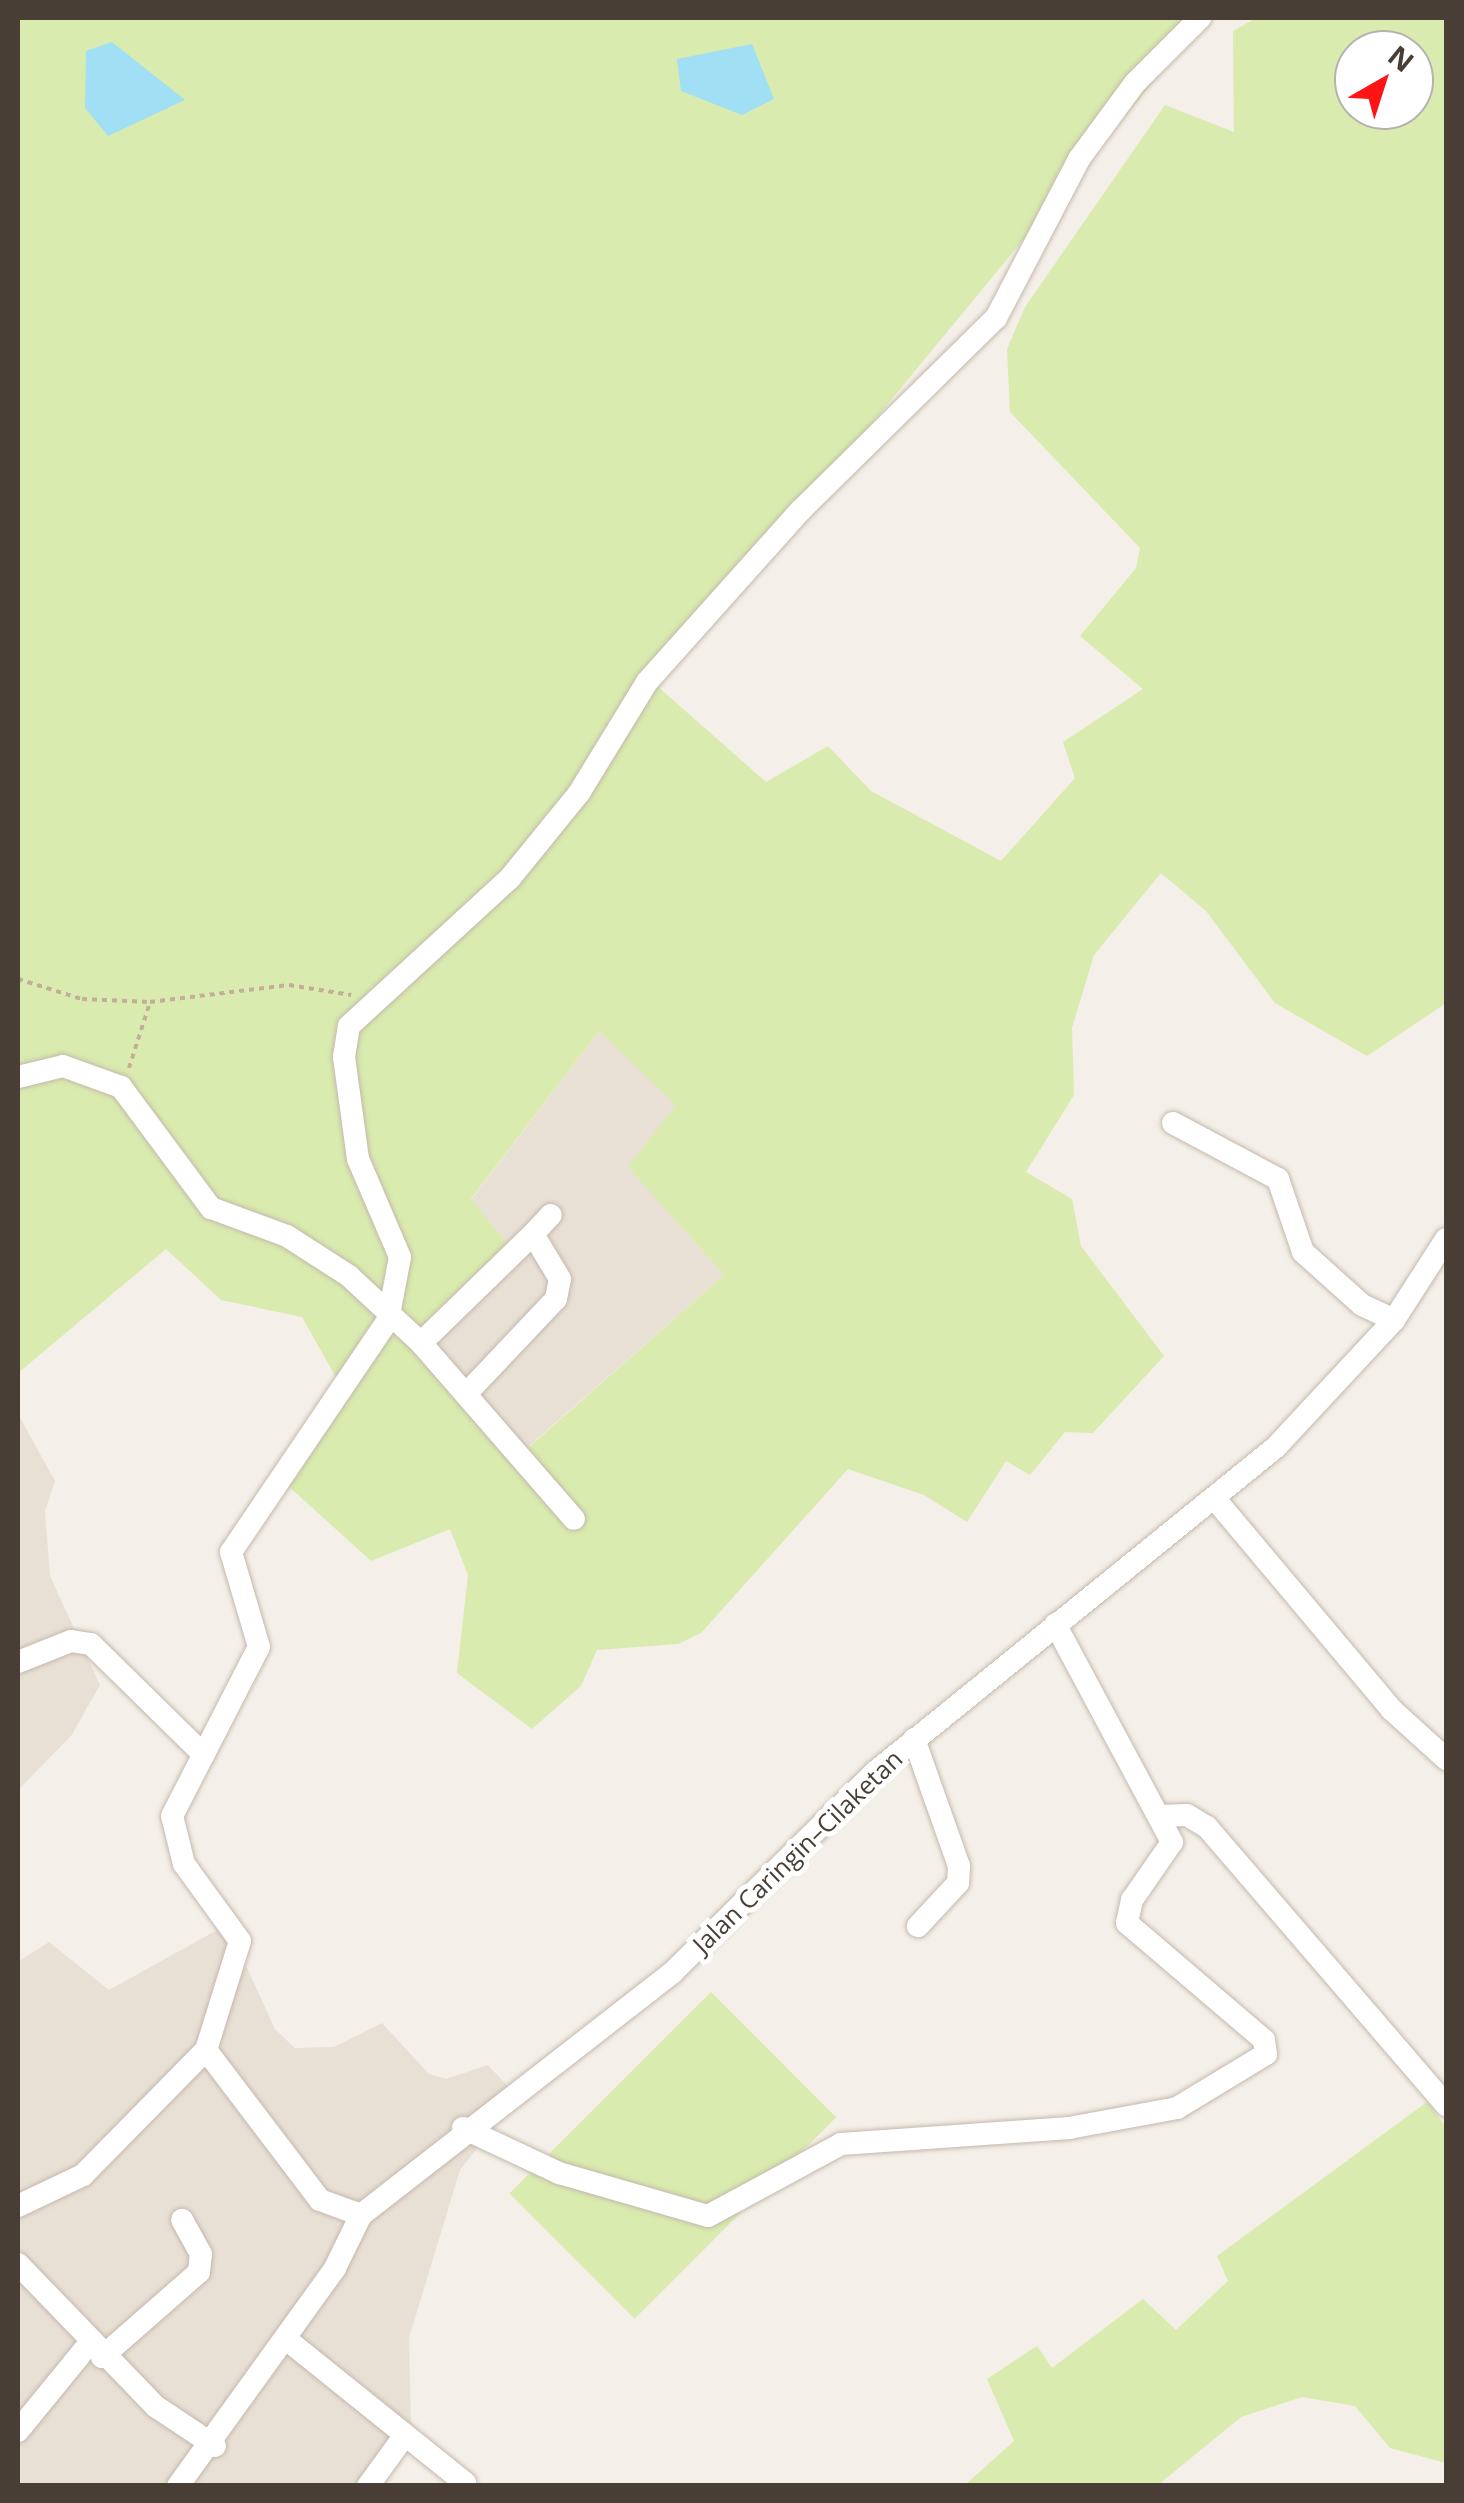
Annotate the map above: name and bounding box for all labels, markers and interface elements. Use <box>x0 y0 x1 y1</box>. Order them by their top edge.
north arrow <box>1334 30 1434 130</box>
text: N <box>1381 36 1422 80</box>
street label: Jalan Caringin–Cilaketan <box>686 1743 908 1959</box>

